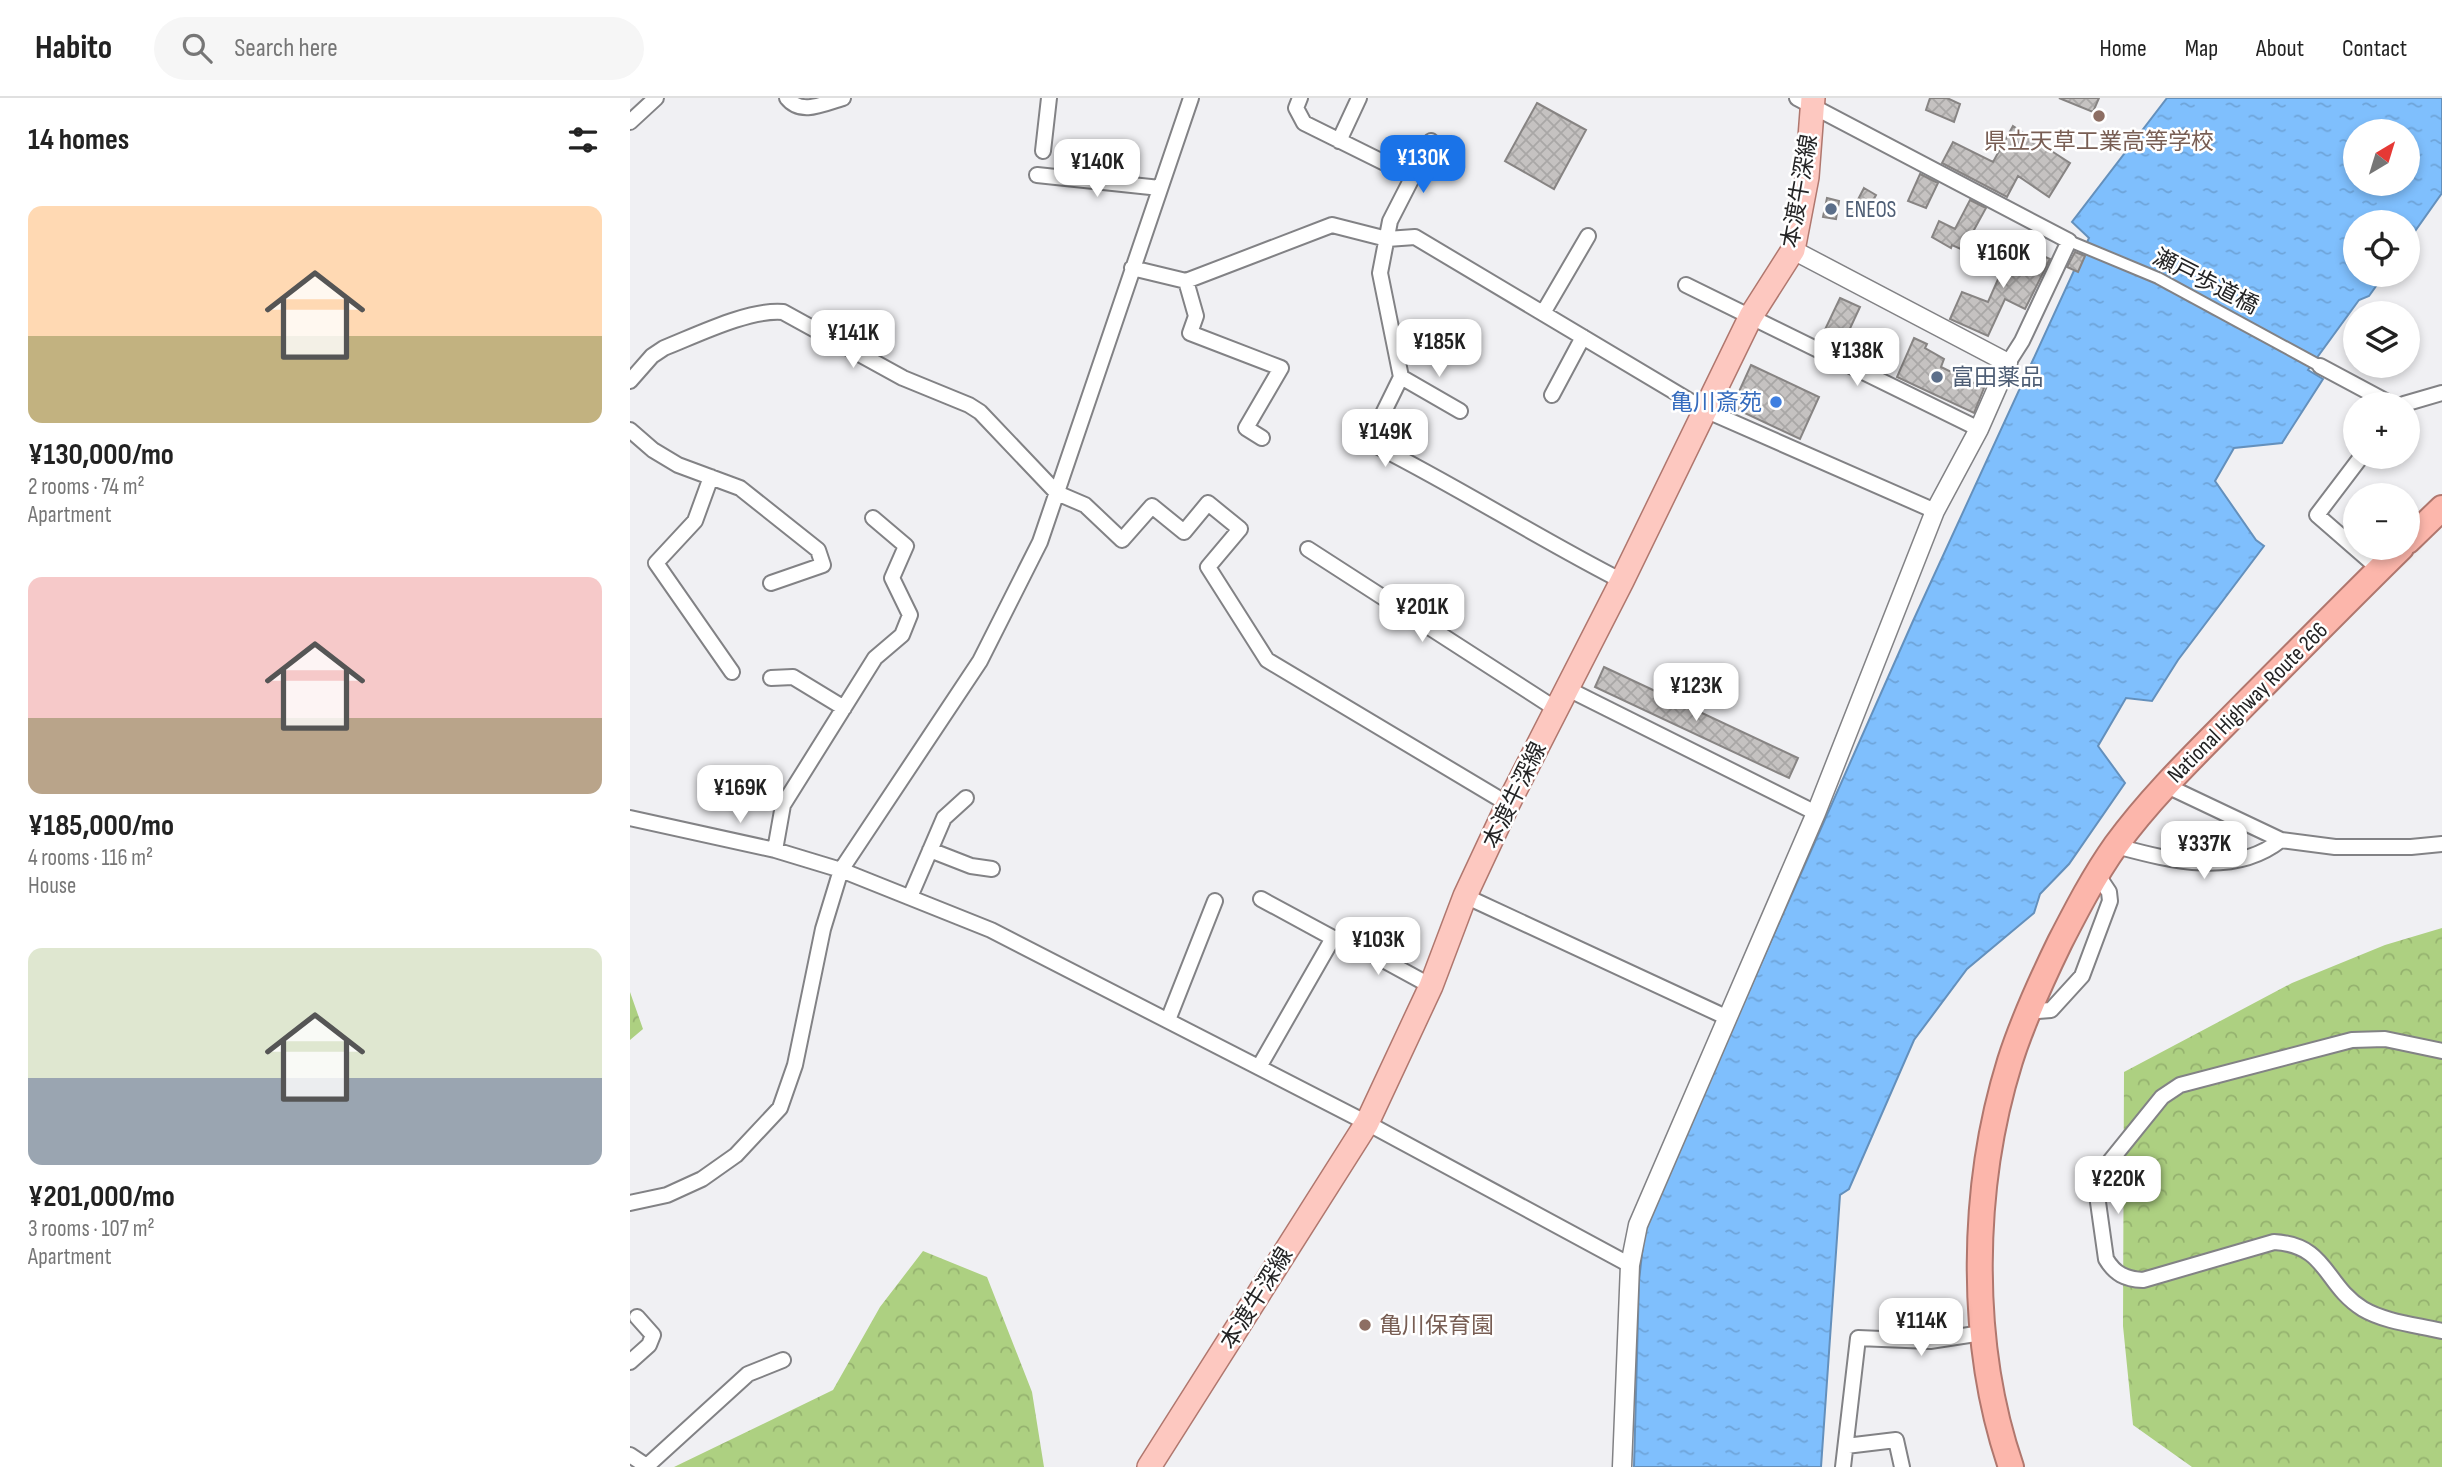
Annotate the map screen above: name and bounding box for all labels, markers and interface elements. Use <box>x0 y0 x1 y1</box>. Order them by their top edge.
search box <box>154 17 644 80</box>
text: Habito <box>35 28 112 68</box>
icon: search <box>178 29 216 67</box>
text: Search here <box>234 33 338 64</box>
text: Home <box>2099 34 2147 63</box>
text: Map <box>2185 34 2218 63</box>
text: About <box>2256 34 2304 63</box>
text: Contact <box>2342 34 2407 63</box>
marker: 県立天草工業高等学校 <box>2091 108 2107 124</box>
north arrow <box>2343 119 2420 196</box>
map controls <box>2343 119 2420 560</box>
icon: filters <box>564 121 602 159</box>
text: 14 homes <box>28 122 129 158</box>
place label: 県立天草工業高等学校 <box>1984 128 2214 156</box>
street label: 本渡牛深線 <box>1776 132 1824 250</box>
pin: ¥130K <box>1374 136 1472 195</box>
pin: ¥140K <box>1048 140 1146 199</box>
text: ¥130K <box>1396 144 1450 172</box>
text: ¥140K <box>1070 148 1124 176</box>
place label: ENEOS <box>1845 196 1896 224</box>
marker: ENEOS <box>1823 201 1839 217</box>
button: locate <box>2343 210 2420 287</box>
pin: ¥160K <box>1954 230 2052 290</box>
text: ¥160K <box>1976 239 2030 267</box>
street label: 瀬戸歩道橋 <box>2148 243 2263 320</box>
icon: home <box>252 252 378 378</box>
button: layers <box>2343 301 2420 378</box>
pin: ¥141K <box>804 310 902 370</box>
text: ¥141K <box>827 319 879 347</box>
pin: ¥185K <box>1390 320 1488 379</box>
text: ¥185K <box>1412 328 1466 356</box>
pin: ¥138K <box>1808 328 1906 388</box>
text: ¥138K <box>1830 337 1884 365</box>
place label: 富田薬品 <box>1951 364 2043 392</box>
marker: 富田薬品 <box>1929 369 1945 385</box>
place label: 亀川斎苑 <box>1670 389 1762 417</box>
button: + <box>2343 392 2420 469</box>
marker: 亀川斎苑 <box>1768 394 1784 410</box>
pin: ¥149K <box>1336 410 1434 469</box>
text: ¥149K <box>1358 418 1412 446</box>
text: ¥130,000/mo <box>28 437 174 473</box>
text: 2 rooms · 74 m² <box>28 473 145 501</box>
button: − <box>2343 483 2420 560</box>
text: Apartment <box>28 501 112 529</box>
pin: ¥201K <box>1373 584 1471 644</box>
text: ¥201K <box>1395 593 1449 621</box>
street label: National Highway Route 266 <box>2162 617 2334 789</box>
icon: home <box>252 623 378 749</box>
pin: ¥123K <box>1647 664 1745 723</box>
text: ¥123K <box>1670 672 1722 700</box>
street label: 本渡牛深線 <box>1477 738 1553 853</box>
pin: ¥169K <box>691 766 789 825</box>
text: ¥169K <box>713 774 767 802</box>
text: ¥185,000/mo <box>28 808 174 844</box>
pin: ¥337K <box>2155 822 2253 881</box>
text: ¥337K <box>2177 830 2231 858</box>
text: 4 rooms · 116 m² <box>28 844 153 872</box>
text: House <box>28 872 76 900</box>
pin: ¥103K <box>1329 918 1427 977</box>
text: ¥103K <box>1351 926 1405 954</box>
icon: home <box>252 994 378 1120</box>
pin: ¥220K <box>2069 1156 2167 1216</box>
text: ¥220K <box>2091 1165 2145 1193</box>
text: ¥201,000/mo <box>28 1179 175 1215</box>
text: 3 rooms · 107 m² <box>28 1215 155 1243</box>
street label: 本渡牛深線 <box>1215 1242 1299 1355</box>
text: Apartment <box>28 1243 112 1271</box>
pin: ¥114K <box>1872 1298 1970 1358</box>
text: ¥114K <box>1895 1307 1947 1335</box>
place label: 亀川保育園 <box>1379 1312 1494 1340</box>
marker: 亀川保育園 <box>1357 1317 1373 1333</box>

